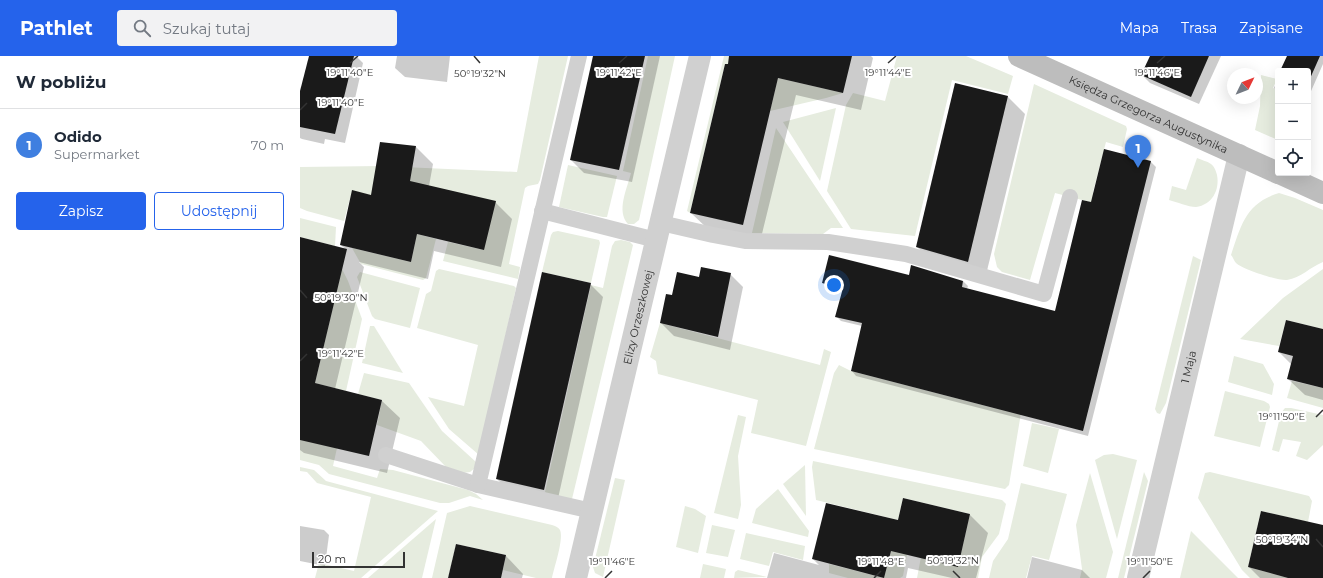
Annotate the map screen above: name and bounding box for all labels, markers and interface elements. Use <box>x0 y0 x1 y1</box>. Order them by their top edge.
search box <box>117 10 397 46</box>
text: Pathlet <box>20 17 93 40</box>
icon: search <box>131 17 153 39</box>
text: Szukaj tutaj <box>163 19 250 38</box>
text: Mapa <box>1120 19 1159 37</box>
text: Trasa <box>1181 19 1217 37</box>
text: Zapisane <box>1239 19 1303 37</box>
text: 19°11'40"E <box>327 66 374 79</box>
text: 19°11'42"E <box>596 66 642 79</box>
text: 19°11'44"E <box>865 66 912 79</box>
text: 19°11'46"E <box>1134 66 1180 79</box>
text: 50°19'32"N <box>454 67 506 80</box>
north arrow <box>1227 68 1263 104</box>
map controls <box>1275 68 1311 176</box>
button: + <box>1275 68 1311 104</box>
text: W pobliżu <box>16 72 106 92</box>
street label: Księdza Grzegorza Augustynika <box>1067 72 1230 156</box>
text: 19°11'40"E <box>318 96 365 109</box>
button: − <box>1275 104 1311 140</box>
text: Odido <box>54 127 102 146</box>
pin: 1 <box>1125 135 1151 168</box>
text: 1 <box>26 137 32 153</box>
text: 70 m <box>251 137 284 153</box>
button: locate <box>1275 140 1311 176</box>
text: Supermarket <box>54 146 140 162</box>
button: Zapisz <box>16 192 146 230</box>
button: Udostępnij <box>154 192 284 230</box>
street label: Elizy Orzeszkowej <box>620 269 656 366</box>
your location <box>824 275 844 295</box>
text: 50°19'30"N <box>314 291 368 304</box>
text: 19°11'42"E <box>318 347 364 360</box>
street label: 1 Maja <box>1178 349 1199 385</box>
text: 19°11'50"E <box>1259 410 1306 423</box>
text: 50°19'34"N <box>1256 533 1308 546</box>
scale bar <box>312 550 405 569</box>
text: 20 m <box>318 552 346 566</box>
text: 50°19'32"N <box>927 554 979 567</box>
text: 19°11'46"E <box>589 555 635 568</box>
text: 19°11'48"E <box>858 555 905 568</box>
text: 19°11'50"E <box>1127 555 1174 568</box>

